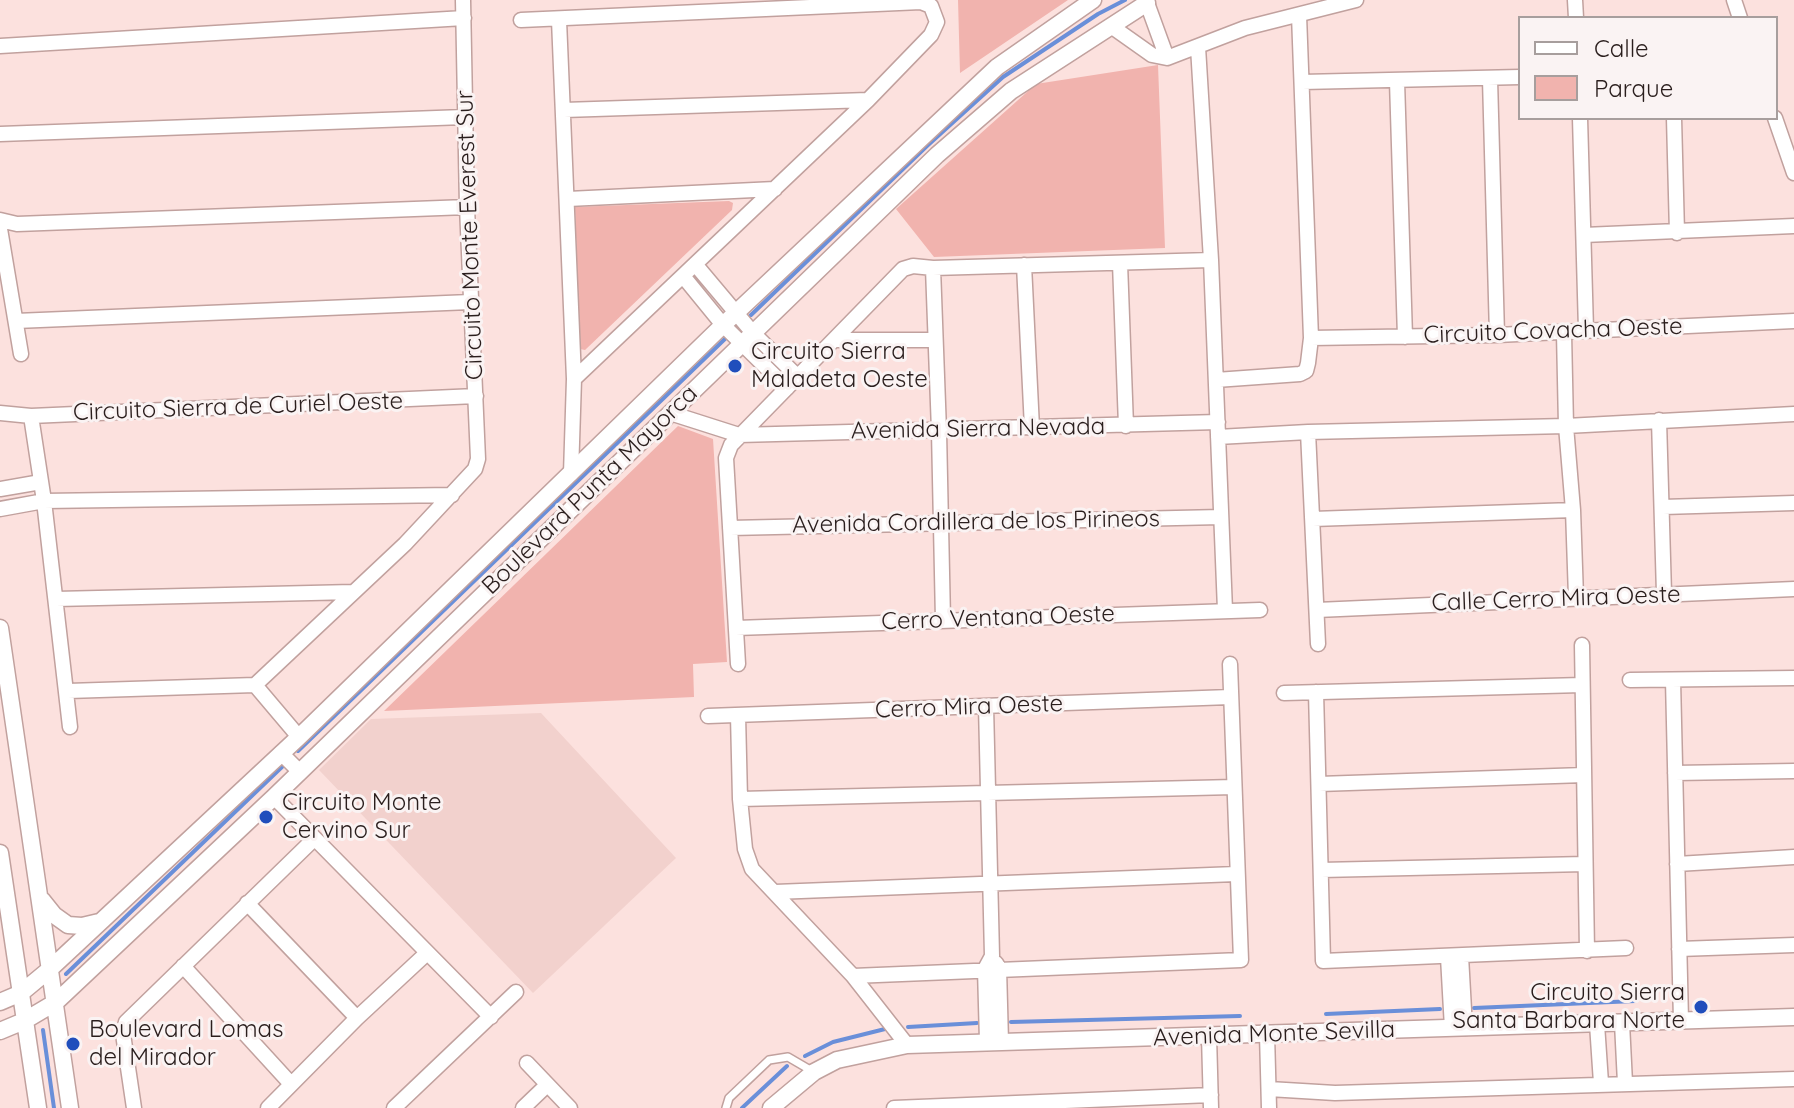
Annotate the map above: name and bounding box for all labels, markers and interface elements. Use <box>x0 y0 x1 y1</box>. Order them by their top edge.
legend <box>1518 16 1778 120</box>
text: Calle <box>1594 33 1649 63</box>
text: Parque <box>1594 73 1673 103</box>
street label: Circuito Monte Everest Sur <box>451 90 489 380</box>
street label: Circuito Covacha Oeste <box>1423 312 1683 350</box>
place label: Circuito Sierra Maladeta Oeste <box>751 338 928 394</box>
marker: Circuito Sierra Maladeta Oeste <box>726 357 744 375</box>
street label: Boulevard Punta Mayorca <box>476 379 704 601</box>
street label: Circuito Sierra de Curiel Oeste <box>72 387 404 427</box>
street label: Avenida Sierra Nevada <box>851 412 1105 446</box>
street label: Avenida Cordillera de los Pirineos <box>792 504 1160 540</box>
street label: Calle Cerro Mira Oeste <box>1431 580 1681 618</box>
street label: Cerro Ventana Oeste <box>881 600 1115 636</box>
street label: Cerro Mira Oeste <box>874 689 1064 725</box>
place label: Circuito Monte Cervino Sur <box>282 789 442 845</box>
marker: Circuito Monte Cervino Sur <box>257 808 275 826</box>
place label: Circuito Sierra Santa Barbara Norte <box>1453 979 1685 1035</box>
marker: Circuito Sierra Santa Barbara Norte <box>1692 998 1710 1016</box>
street label: Avenida Monte Sevilla <box>1152 1015 1396 1053</box>
place label: Boulevard Lomas del Mirador <box>89 1016 283 1072</box>
marker: Boulevard Lomas del Mirador <box>64 1035 82 1053</box>

